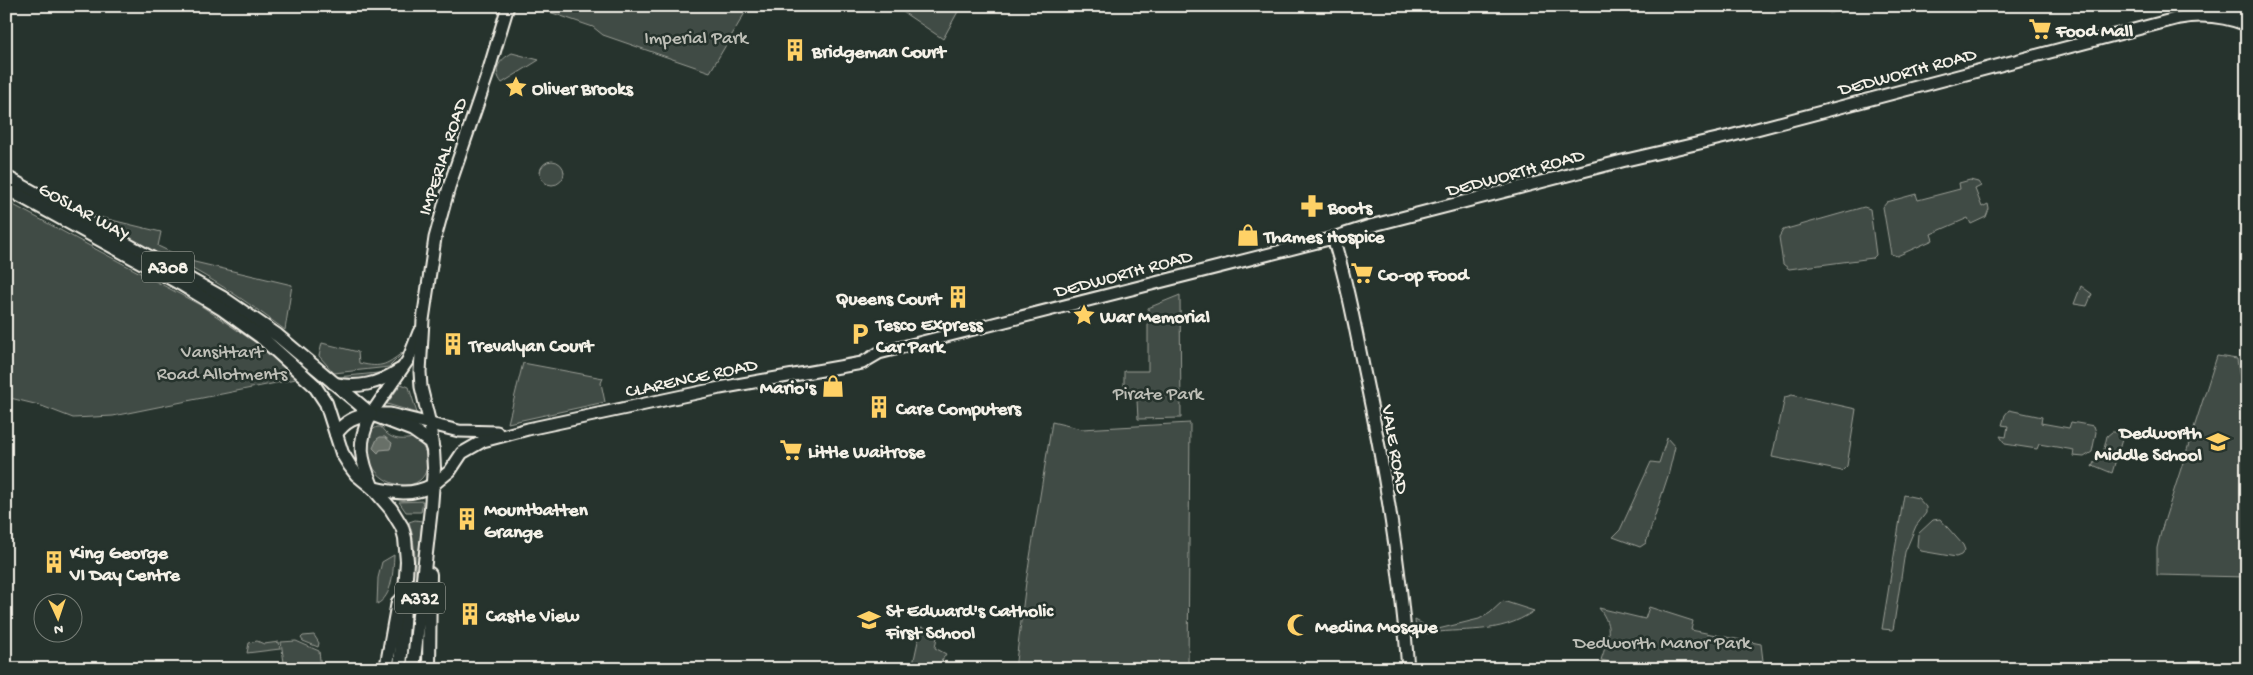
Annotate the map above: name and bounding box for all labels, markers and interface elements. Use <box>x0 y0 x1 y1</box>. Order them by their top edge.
supermarket icon: Food Mall <box>2027 16 2053 42</box>
place label: Food Mall <box>2055 21 2133 44</box>
park label: Imperial Park <box>644 28 749 51</box>
building icon: Bridgeman Court <box>782 37 808 63</box>
place label: Bridgeman Court <box>811 42 948 65</box>
street label: DEDWORTH ROAD <box>1835 44 1980 103</box>
place icon: Oliver Brooks <box>503 74 529 100</box>
place label: Oliver Brooks <box>532 79 634 102</box>
street label: IMPERIAL ROAD <box>415 95 474 219</box>
street label: DEDWORTH ROAD <box>1443 145 1588 204</box>
street label: GOSLAR WAY <box>34 179 133 248</box>
pharmacy icon: Boots <box>1299 193 1325 219</box>
place label: Boots <box>1327 198 1373 221</box>
shop icon: Thames Hospice <box>1235 222 1261 248</box>
place label: Thames Hospice <box>1262 227 1385 250</box>
street label: DEDWORTH ROAD <box>1051 246 1196 305</box>
road number: A308 <box>142 252 194 282</box>
supermarket icon: Co-op Food <box>1349 260 1375 286</box>
place label: Co-op Food <box>1377 265 1470 288</box>
building icon: Queens Court <box>945 284 971 310</box>
place label: Queens Court <box>836 289 943 312</box>
place icon: War Memorial <box>1071 302 1097 328</box>
place label: War Memorial <box>1099 307 1210 330</box>
place label: Tesco Express Car Park <box>874 315 984 360</box>
parking icon: Tesco Express Car Park <box>847 321 873 347</box>
building icon: Trevalyan Court <box>440 331 466 357</box>
place label: Trevalyan Court <box>467 336 595 359</box>
park label: Vansittart Road Allotments <box>157 342 288 387</box>
street label: CLARENCE ROAD <box>624 354 760 405</box>
shop icon: Mario's <box>820 373 846 399</box>
place label: Mario's <box>760 378 817 401</box>
park label: Pirate Park <box>1112 384 1205 407</box>
building icon: Care Computers <box>866 394 892 420</box>
place label: Care Computers <box>895 399 1022 422</box>
street label: VALE ROAD <box>1374 402 1413 497</box>
place label: Dedworth Middle School <box>2095 423 2203 468</box>
school or university icon: Dedworth Middle School <box>2205 429 2231 455</box>
supermarket icon: Little Waitrose <box>778 437 804 463</box>
place label: Little Waitrose <box>808 442 926 465</box>
place label: Mountbatten Grange <box>484 500 589 545</box>
building icon: Mountbatten Grange <box>454 506 480 532</box>
place label: King George VI Day Centre <box>69 543 181 588</box>
building icon: King George VI Day Centre <box>41 549 67 575</box>
road number: A332 <box>395 582 445 614</box>
north arrow <box>32 592 82 642</box>
building icon: Castle View <box>457 601 483 627</box>
place label: St Edward's Catholic First School <box>885 601 1054 646</box>
place label: Castle View <box>485 606 580 629</box>
school or university icon: St Edward's Catholic First School <box>856 607 882 633</box>
mosque icon: Medina Mosque <box>1285 612 1311 638</box>
place label: Medina Mosque <box>1315 617 1439 640</box>
text: N <box>54 620 64 637</box>
park label: Dedworth Manor Park <box>1571 633 1752 656</box>

